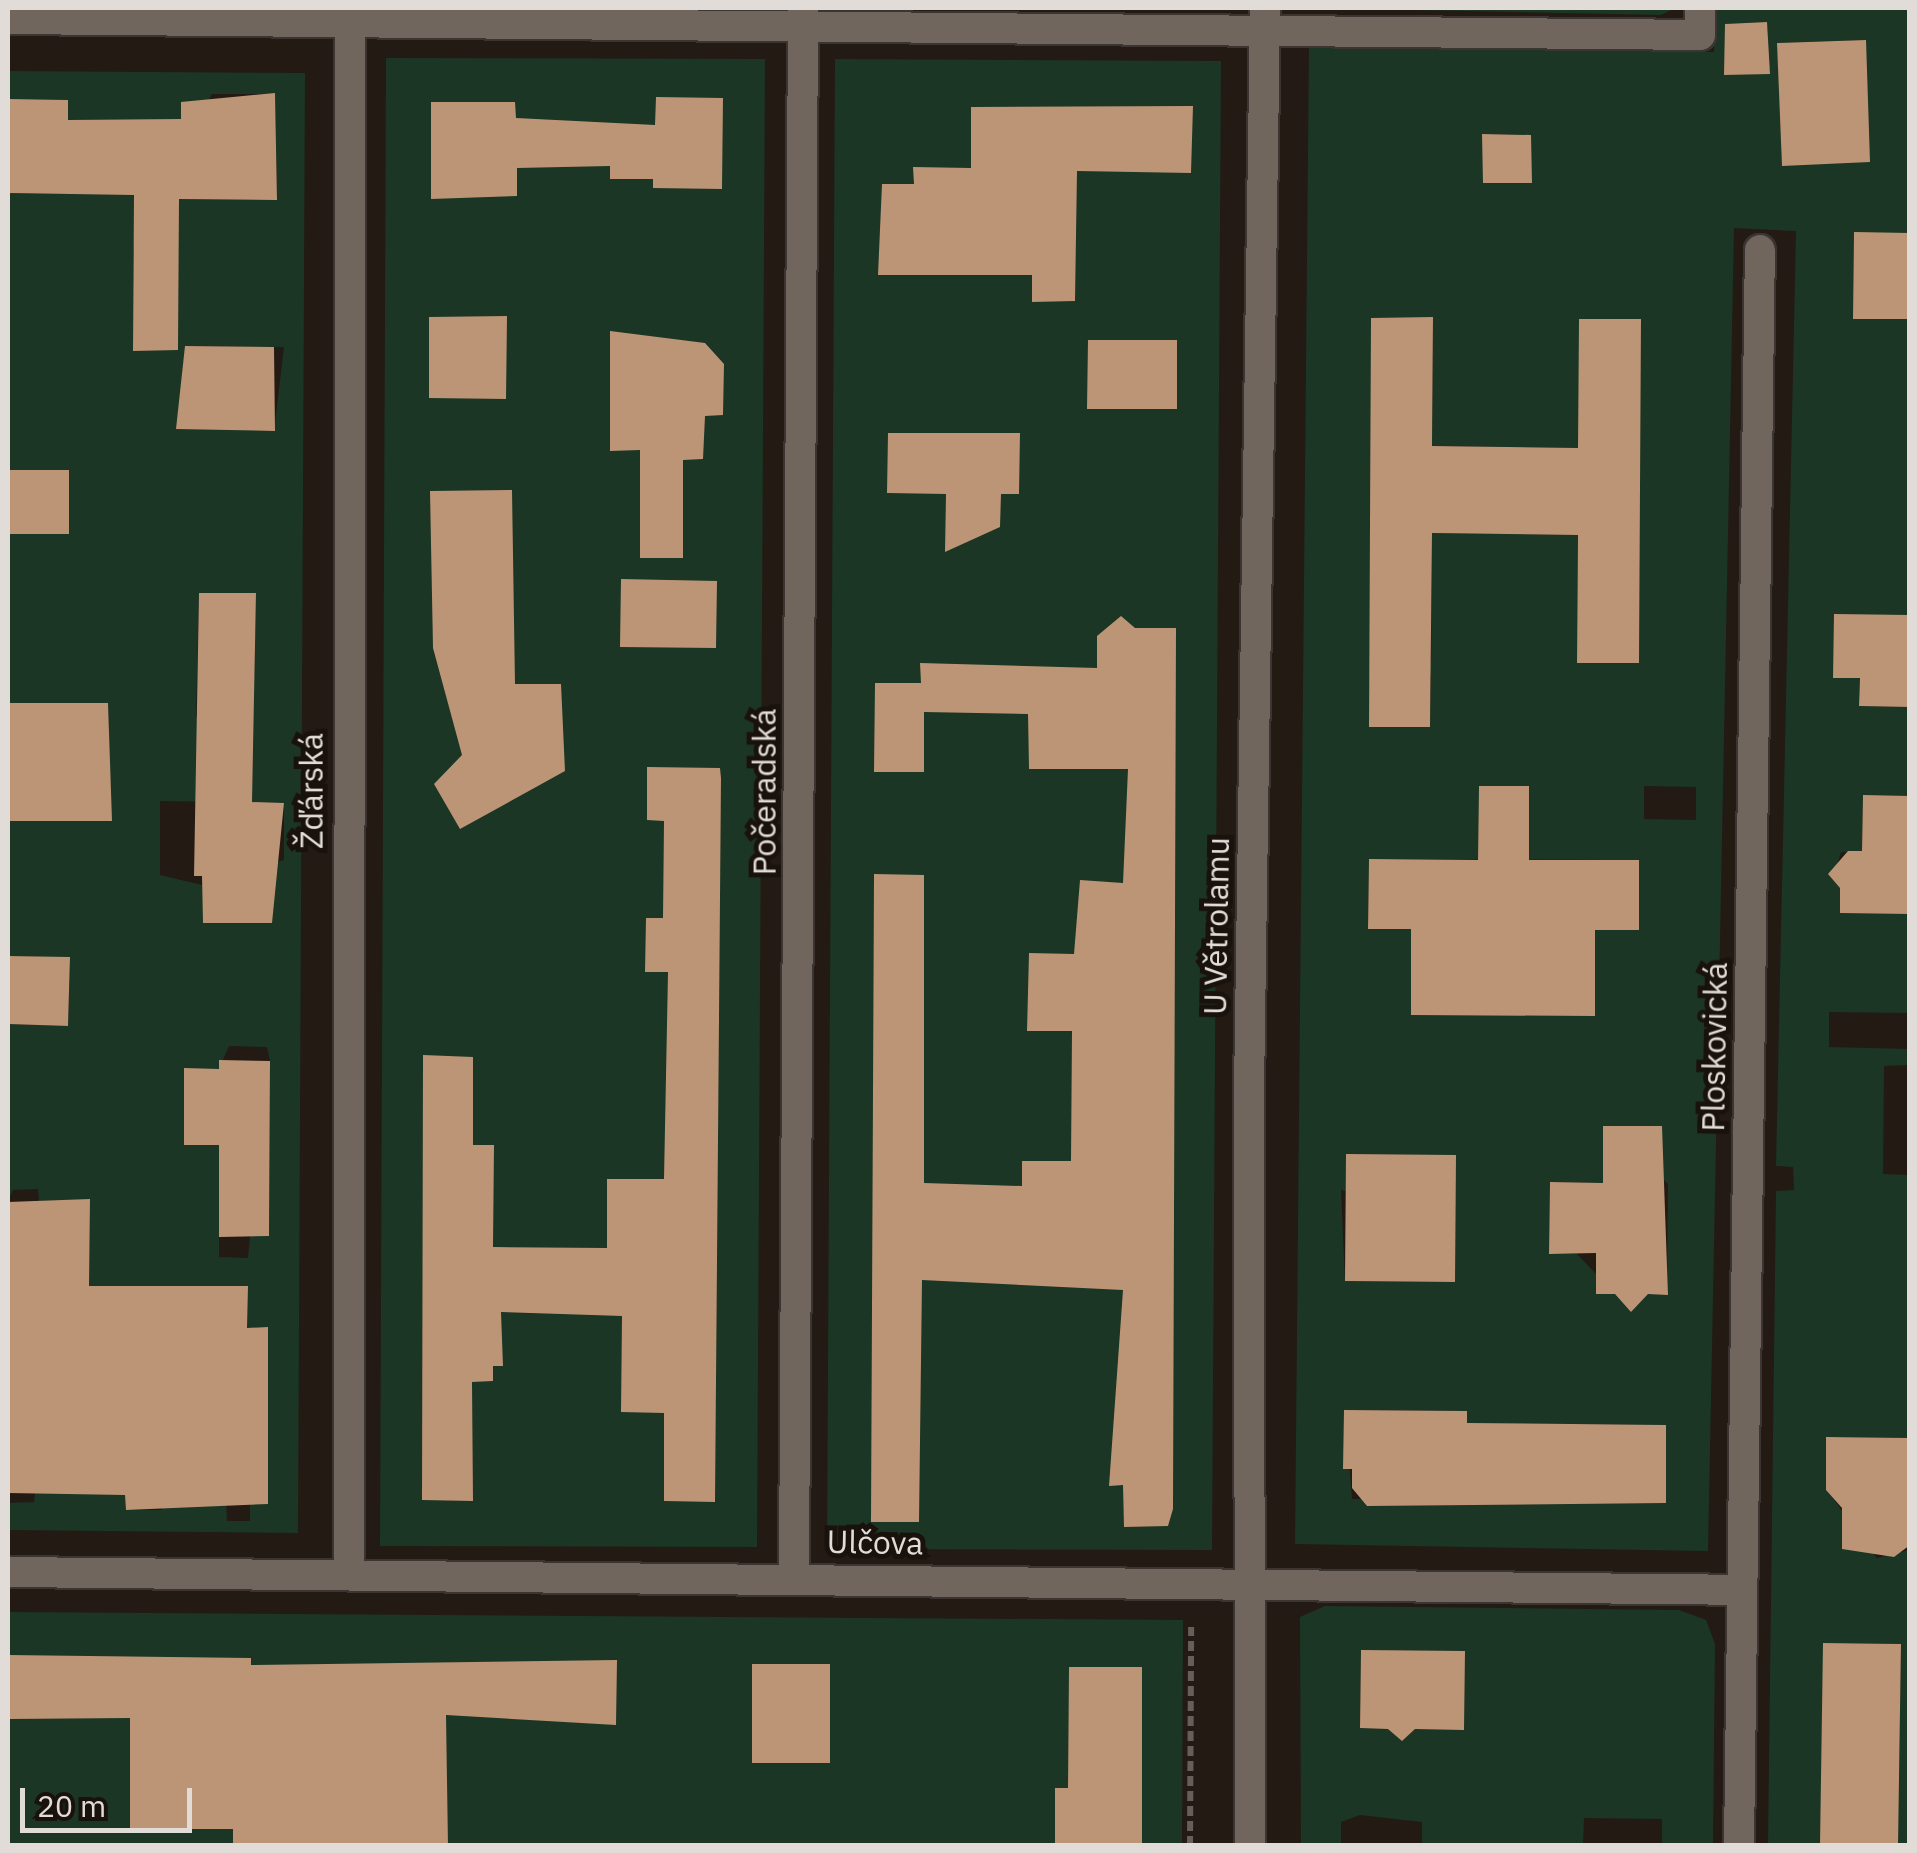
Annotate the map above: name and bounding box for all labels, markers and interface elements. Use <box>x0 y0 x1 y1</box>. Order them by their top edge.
street label: Počeradská <box>745 709 783 875</box>
street label: Žďárská <box>292 733 330 849</box>
street label: U Větrolamu <box>1195 837 1237 1015</box>
street label: Ploskovická <box>1693 962 1735 1132</box>
street label: Ulčova <box>826 1522 924 1562</box>
scale bar <box>25 1768 198 1830</box>
text: 20 m <box>37 1786 106 1825</box>

